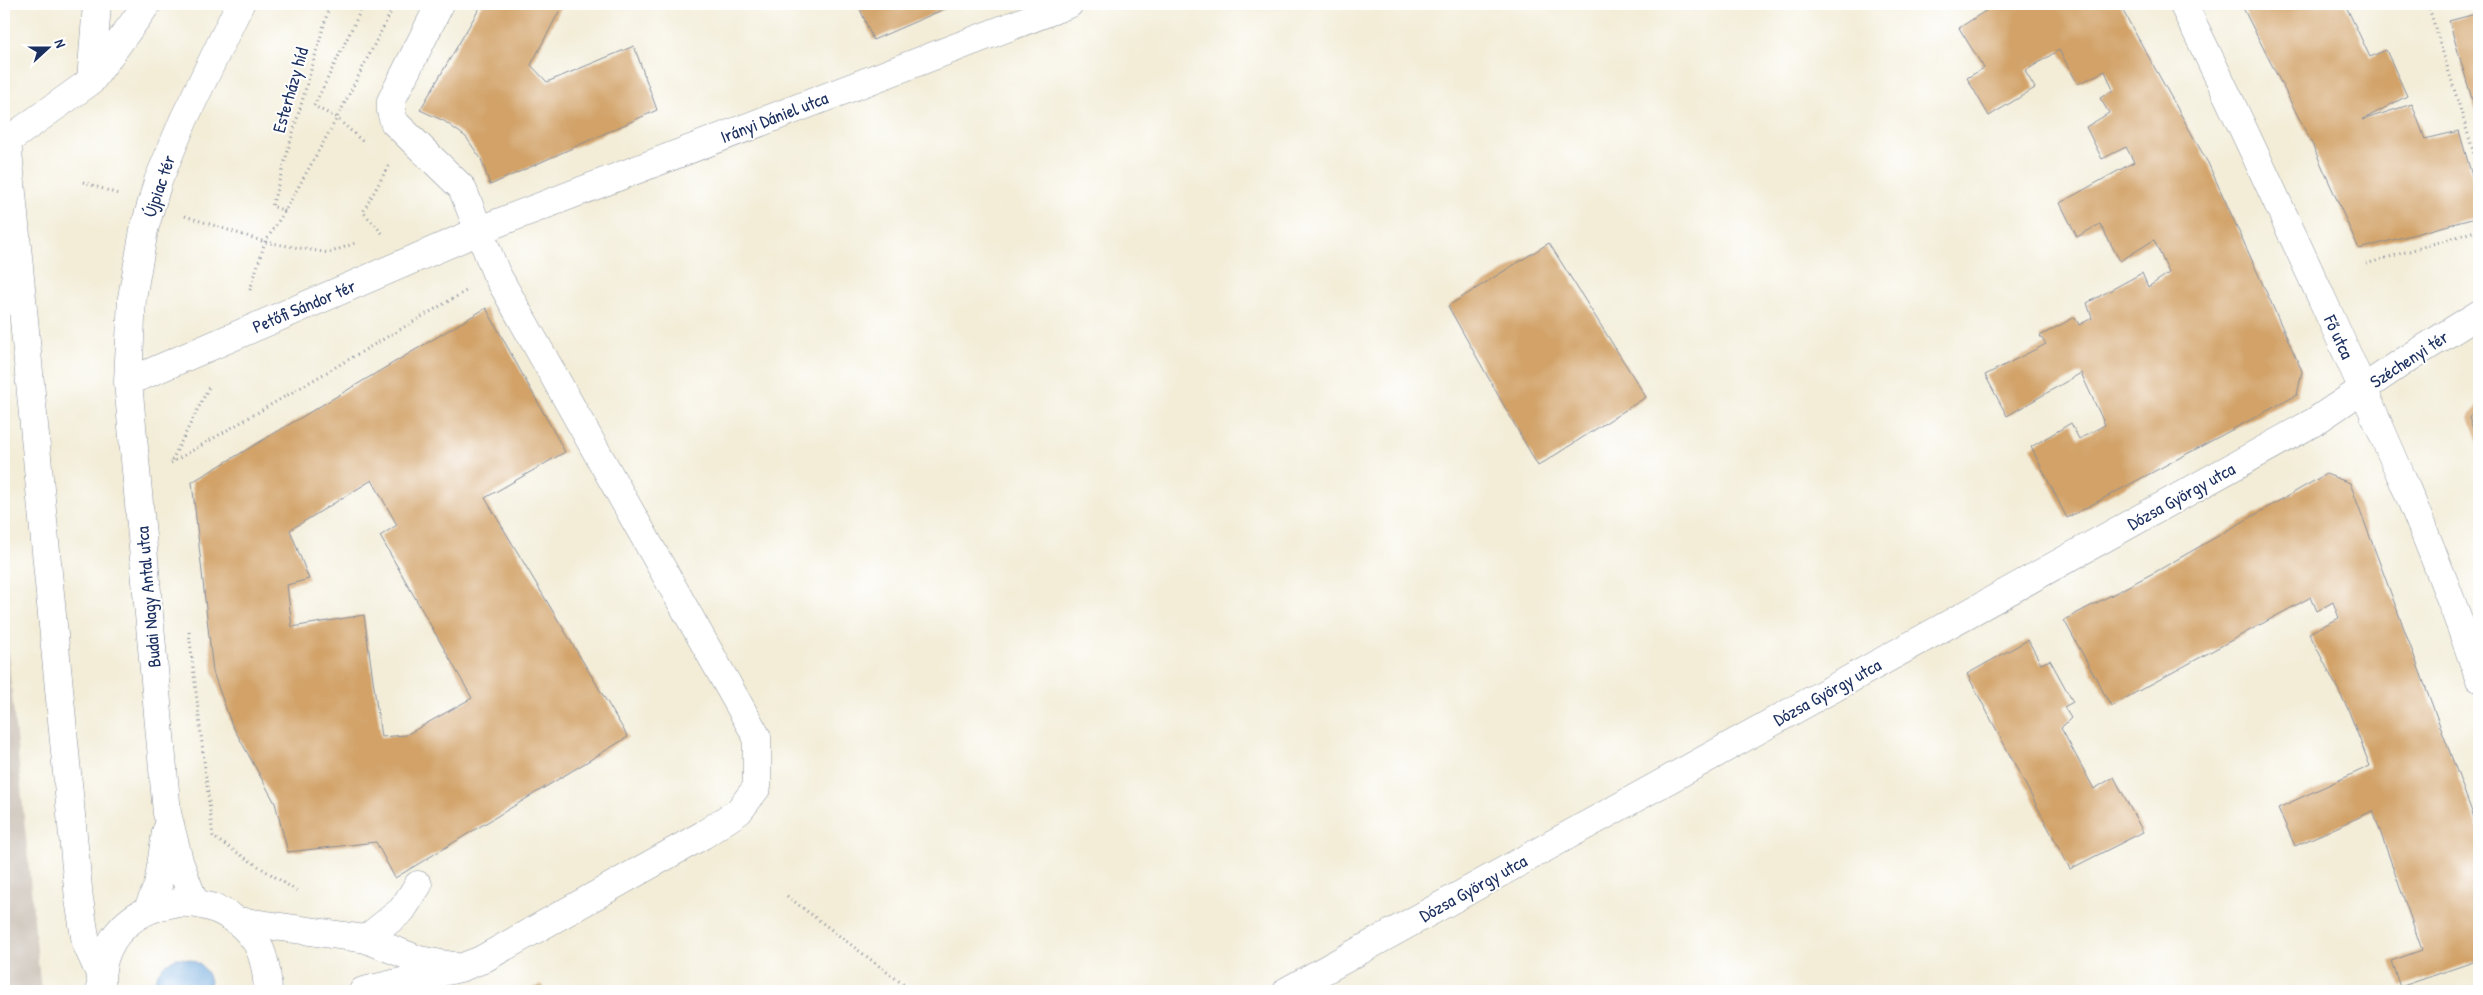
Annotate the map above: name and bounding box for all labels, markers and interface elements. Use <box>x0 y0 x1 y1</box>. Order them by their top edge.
north arrow <box>22 22 72 72</box>
text: N <box>50 36 71 51</box>
street label: Esterházy híd <box>266 44 314 136</box>
street label: Irányi Dániel utca <box>717 85 831 149</box>
street label: Újpiac tér <box>137 151 181 220</box>
street label: Petőfi Sándor tér <box>249 273 359 339</box>
street label: Fő utca <box>2318 310 2360 363</box>
street label: Széchenyi tér <box>2365 324 2453 394</box>
street label: Dózsa György utca <box>2123 456 2239 536</box>
street label: Budai Nagy Antal utca <box>129 525 167 669</box>
street label: Dózsa György utca <box>1769 652 1885 732</box>
street label: Dózsa György utca <box>1415 848 1531 928</box>

